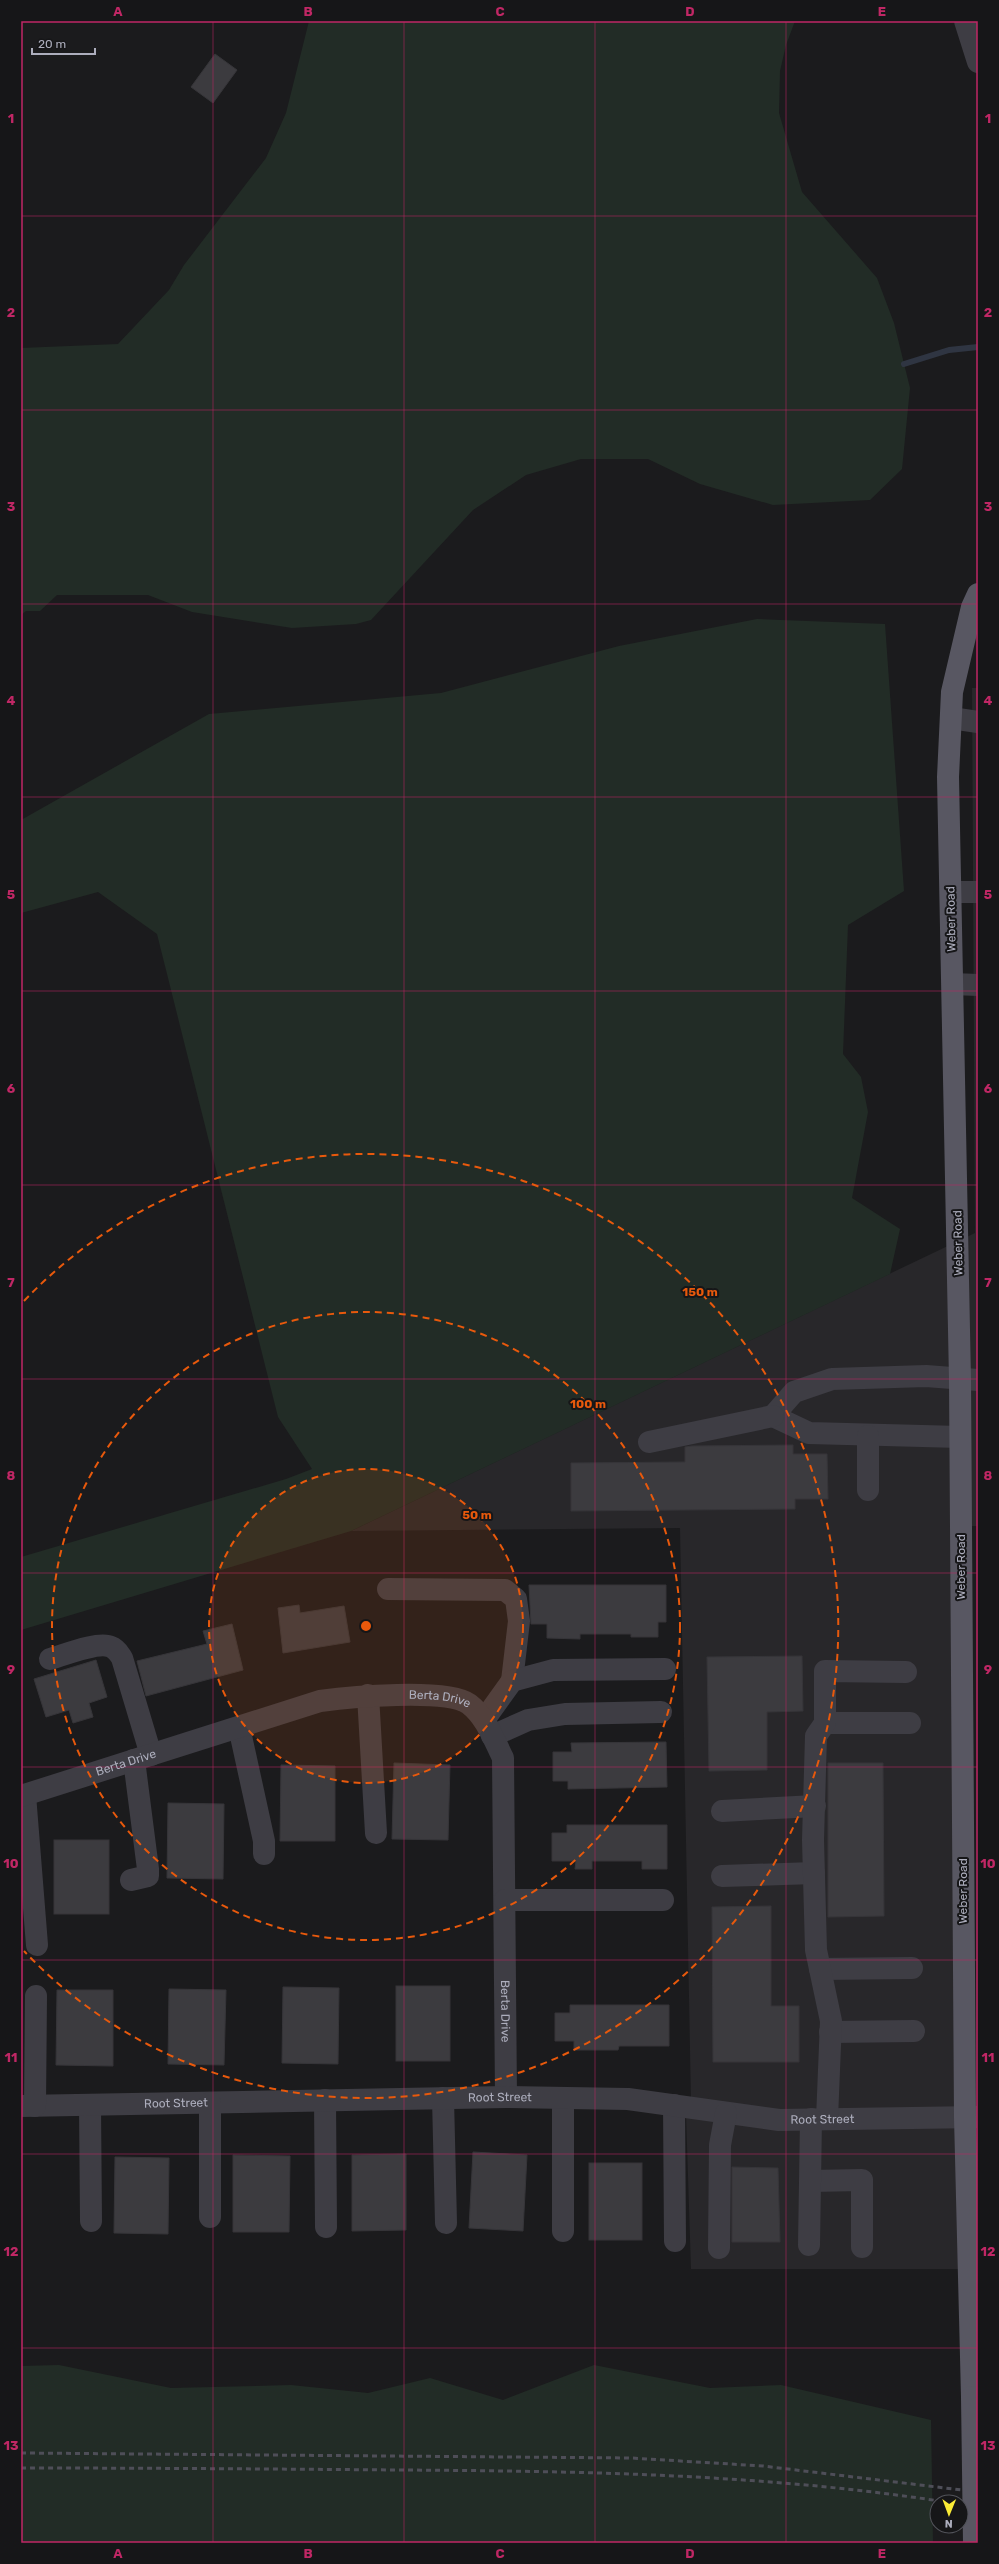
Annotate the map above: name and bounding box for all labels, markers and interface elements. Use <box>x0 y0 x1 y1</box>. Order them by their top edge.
text: A <box>113 4 123 19</box>
text: B <box>303 4 313 19</box>
text: C <box>495 4 505 19</box>
text: D <box>685 4 695 19</box>
text: E <box>878 4 886 19</box>
scale bar <box>32 30 95 56</box>
text: 20 m <box>38 37 66 51</box>
text: 1 <box>8 111 14 126</box>
text: 1 <box>985 111 991 126</box>
text: 2 <box>7 305 15 320</box>
text: 2 <box>984 305 992 320</box>
text: 3 <box>7 499 16 514</box>
text: 3 <box>984 499 993 514</box>
text: 4 <box>7 693 16 708</box>
text: 4 <box>984 693 993 708</box>
street label: Weber Road <box>943 886 959 952</box>
text: 5 <box>7 887 15 902</box>
text: 5 <box>984 887 992 902</box>
text: 6 <box>7 1081 16 1096</box>
text: 6 <box>984 1081 993 1096</box>
street label: Weber Road <box>950 1210 966 1276</box>
text: 7 <box>7 1275 15 1290</box>
text: 7 <box>984 1275 992 1290</box>
text: 150 m <box>682 1285 718 1299</box>
text: 100 m <box>570 1397 606 1411</box>
text: 8 <box>7 1468 16 1483</box>
text: 8 <box>984 1468 993 1483</box>
text: 50 m <box>462 1508 492 1522</box>
street label: Weber Road <box>954 1534 968 1600</box>
centre of rings <box>359 1619 373 1633</box>
text: 9 <box>7 1662 15 1677</box>
text: 9 <box>984 1662 992 1677</box>
street label: Berta Drive <box>409 1688 474 1711</box>
street label: Berta Drive <box>94 1746 158 1779</box>
text: 10 <box>3 1856 19 1871</box>
text: 10 <box>980 1856 996 1871</box>
street label: Weber Road <box>956 1858 970 1924</box>
street label: Berta Drive <box>498 1980 513 2043</box>
text: 11 <box>5 2050 17 2065</box>
text: 11 <box>982 2050 994 2065</box>
street label: Root Street <box>468 2090 532 2105</box>
street label: Root Street <box>144 2096 208 2111</box>
street label: Root Street <box>790 2112 855 2127</box>
text: 12 <box>4 2244 18 2259</box>
text: 12 <box>981 2244 995 2259</box>
text: 13 <box>3 2438 19 2453</box>
text: 13 <box>980 2438 996 2453</box>
north arrow <box>929 2494 969 2534</box>
text: N <box>945 2517 953 2530</box>
text: A <box>113 2546 123 2561</box>
text: B <box>303 2546 313 2561</box>
text: C <box>495 2546 505 2561</box>
text: D <box>685 2546 695 2561</box>
text: E <box>878 2546 886 2561</box>

